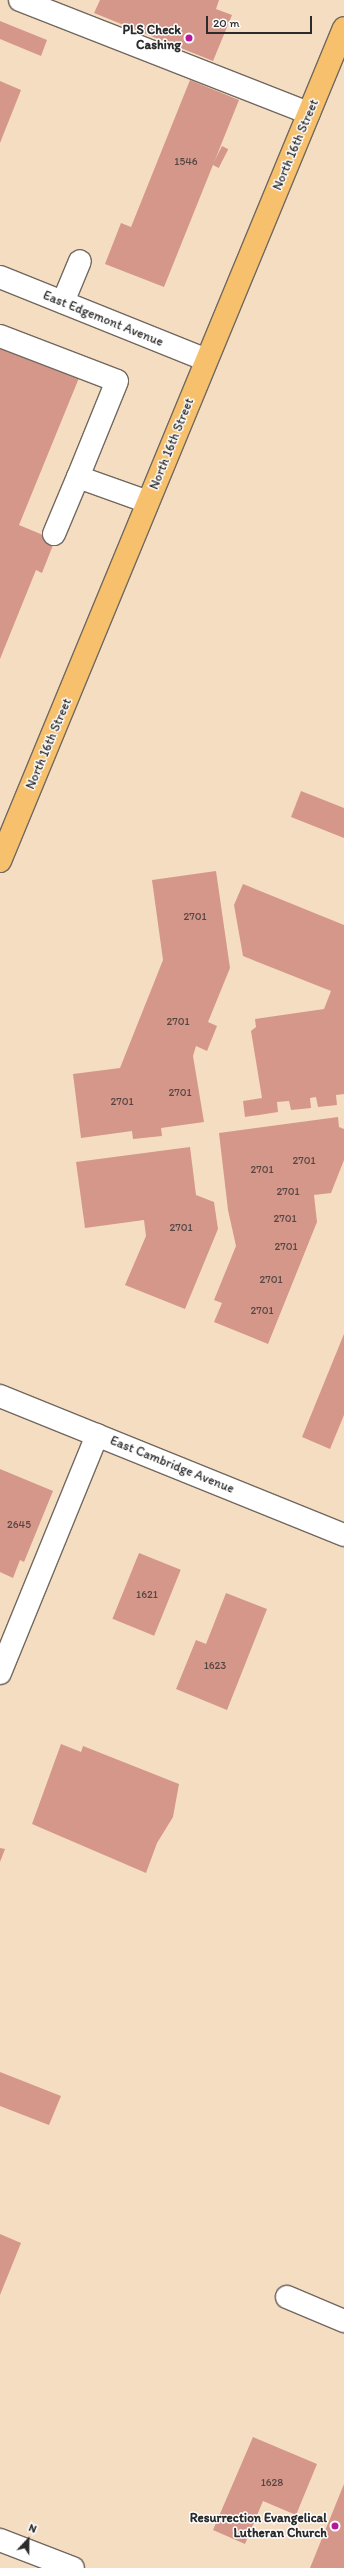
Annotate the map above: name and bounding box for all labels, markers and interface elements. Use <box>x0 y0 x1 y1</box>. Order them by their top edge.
scale bar <box>208 8 314 34</box>
text: 20 m <box>213 16 240 30</box>
place label: PLS Check Cashing <box>123 23 181 54</box>
marker: PLS Check Cashing <box>184 33 194 43</box>
street label: North 16th Street <box>270 97 322 193</box>
house number: 1546 <box>174 155 198 169</box>
street label: East Edgemont Avenue <box>41 288 165 350</box>
street label: North 16th Street <box>147 396 197 492</box>
street label: North 16th Street <box>23 696 75 792</box>
house number: 2701 <box>183 910 207 924</box>
house number: 2701 <box>166 1015 190 1029</box>
house number: 2701 <box>168 1086 192 1100</box>
house number: 2701 <box>110 1095 134 1109</box>
house number: 2701 <box>292 1154 316 1168</box>
house number: 2701 <box>250 1163 274 1177</box>
house number: 2701 <box>276 1185 300 1199</box>
house number: 2701 <box>273 1212 297 1226</box>
house number: 2701 <box>169 1221 193 1235</box>
house number: 2701 <box>274 1240 298 1254</box>
house number: 2701 <box>259 1273 283 1287</box>
house number: 2701 <box>250 1304 274 1318</box>
street label: East Cambridge Avenue <box>108 1433 236 1497</box>
house number: 2645 <box>7 1518 31 1532</box>
house number: 1621 <box>136 1588 158 1602</box>
house number: 1623 <box>204 1659 226 1673</box>
house number: 1628 <box>261 2476 283 2490</box>
place label: Resurrection Evangelical Lutheran Church <box>190 2511 327 2542</box>
north arrow <box>8 2520 48 2560</box>
text: N <box>27 2521 39 2536</box>
marker: Resurrection Evangelical Lutheran Church <box>330 2521 340 2531</box>

